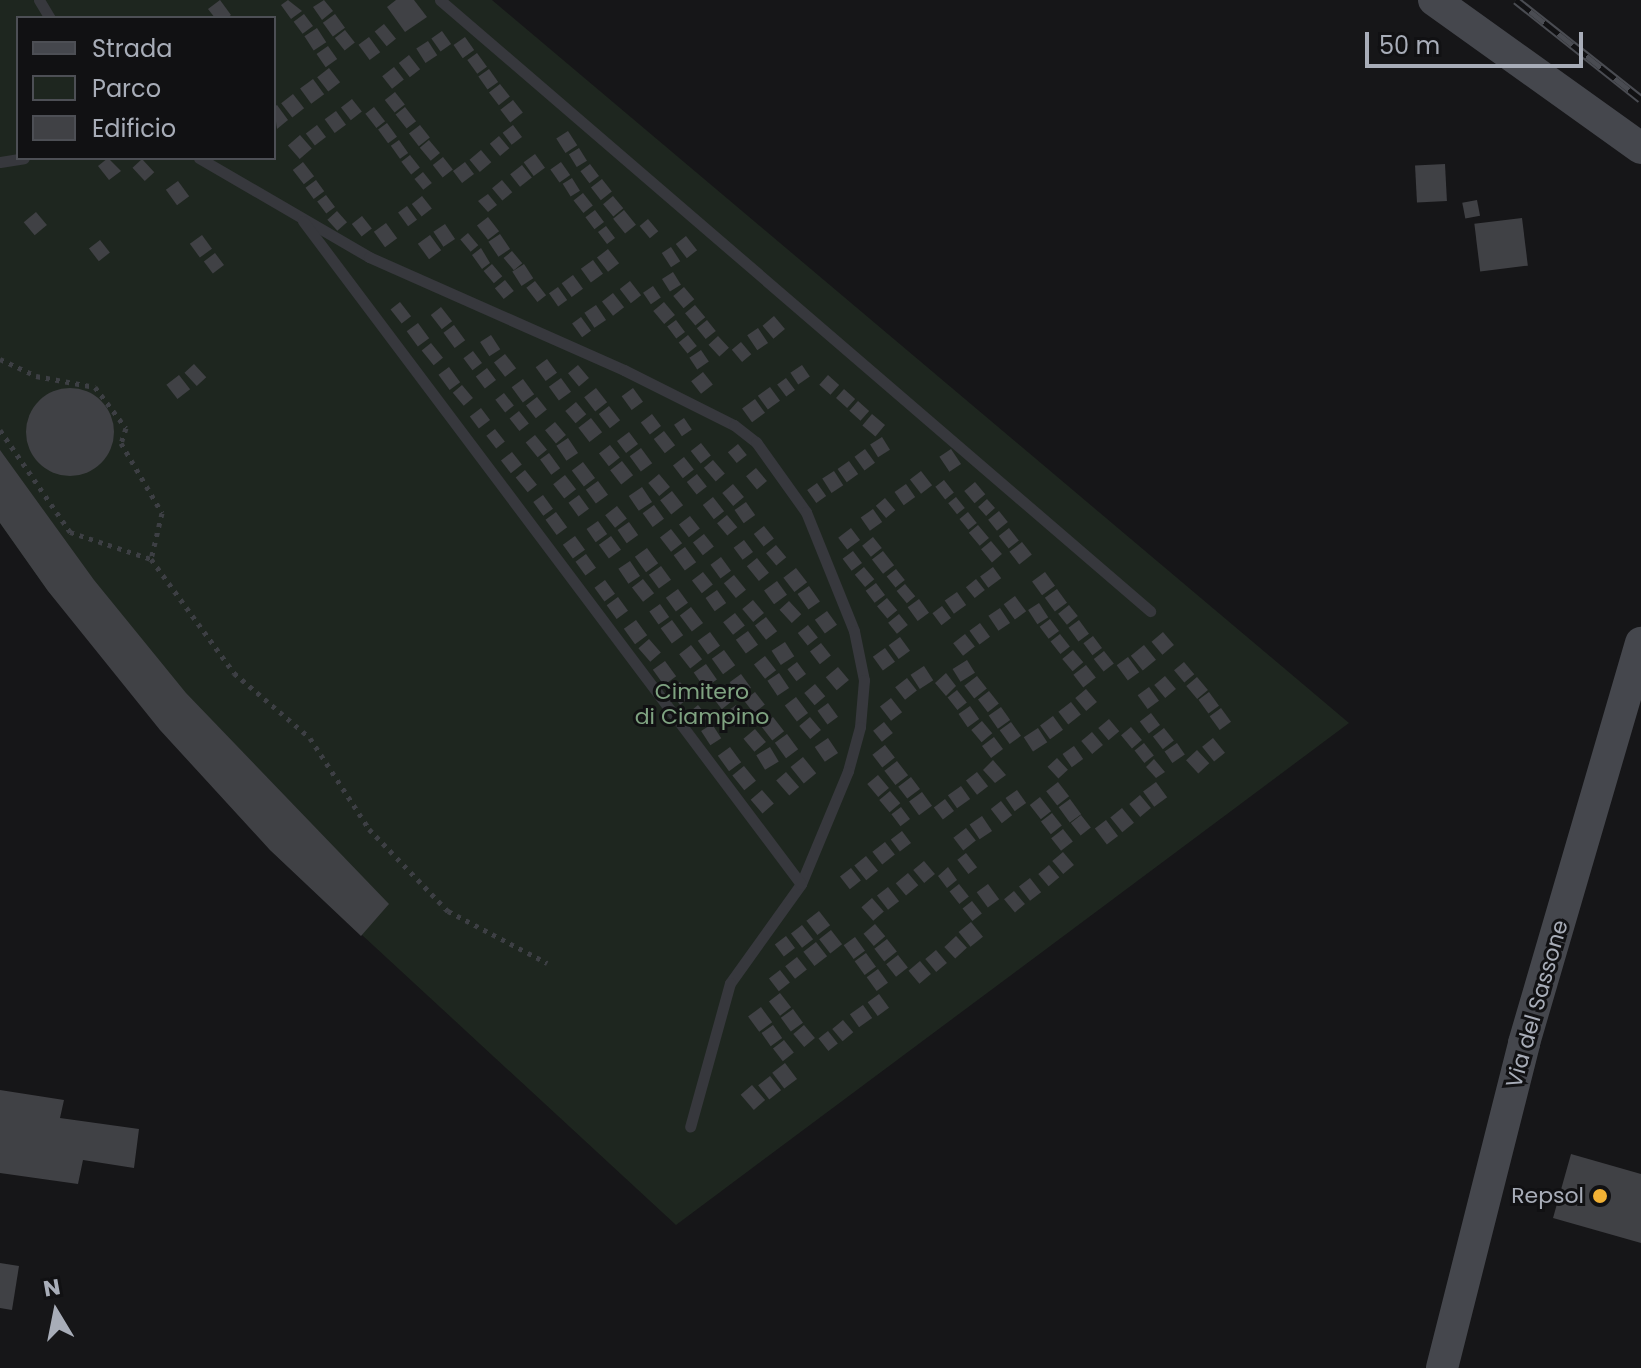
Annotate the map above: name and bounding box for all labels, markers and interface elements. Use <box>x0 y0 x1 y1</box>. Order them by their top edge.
legend <box>16 16 276 160</box>
scale bar <box>1369 16 1587 66</box>
text: 50 m <box>1379 29 1440 62</box>
text: Strada <box>92 32 172 65</box>
text: Parco <box>92 72 161 105</box>
text: Edificio <box>92 112 176 145</box>
park label: Cimitero di Ciampino <box>635 678 769 730</box>
street label: Via del Sassone <box>1500 917 1574 1091</box>
place label: Repsol <box>1511 1183 1584 1209</box>
marker: Repsol <box>1591 1187 1609 1205</box>
text: N <box>41 1271 63 1305</box>
north arrow <box>16 1272 96 1352</box>

